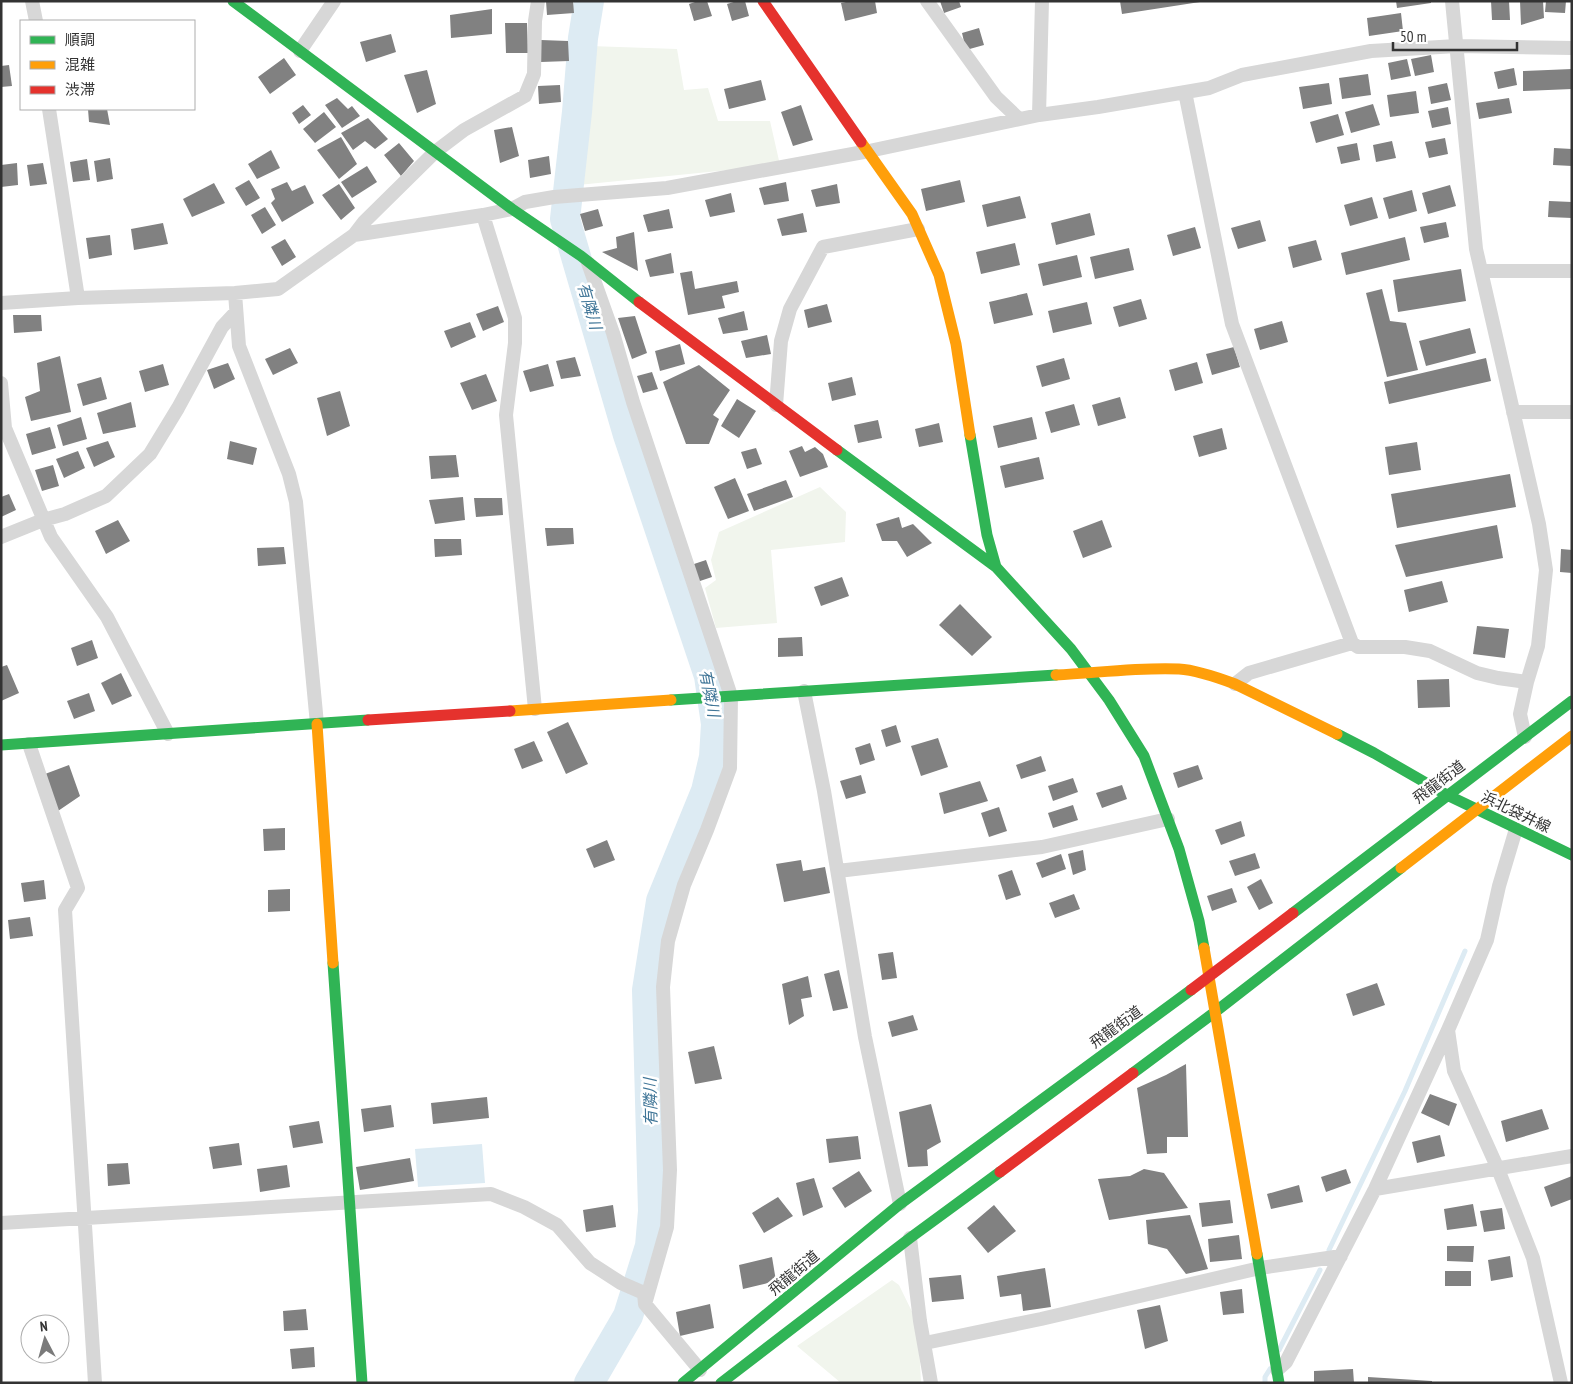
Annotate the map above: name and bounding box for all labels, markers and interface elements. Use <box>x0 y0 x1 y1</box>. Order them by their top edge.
legend <box>20 20 195 110</box>
scale bar <box>1393 20 1517 52</box>
text: 50 m <box>1400 27 1426 46</box>
text: 順調 <box>65 30 95 49</box>
text: 混雑 <box>65 55 95 74</box>
text: 渋滞 <box>65 80 95 99</box>
water label: 有隣川 <box>574 280 607 334</box>
water label: 有隣川 <box>696 668 725 720</box>
street label: 飛龍街道 <box>1409 756 1468 807</box>
street label: 浜北袋井線 <box>1478 787 1554 837</box>
street label: 飛龍街道 <box>1086 1001 1146 1052</box>
water label: 有隣川 <box>640 1076 660 1126</box>
street label: 飛龍街道 <box>765 1246 823 1299</box>
north arrow <box>20 1314 70 1364</box>
text: N <box>39 1317 48 1335</box>

